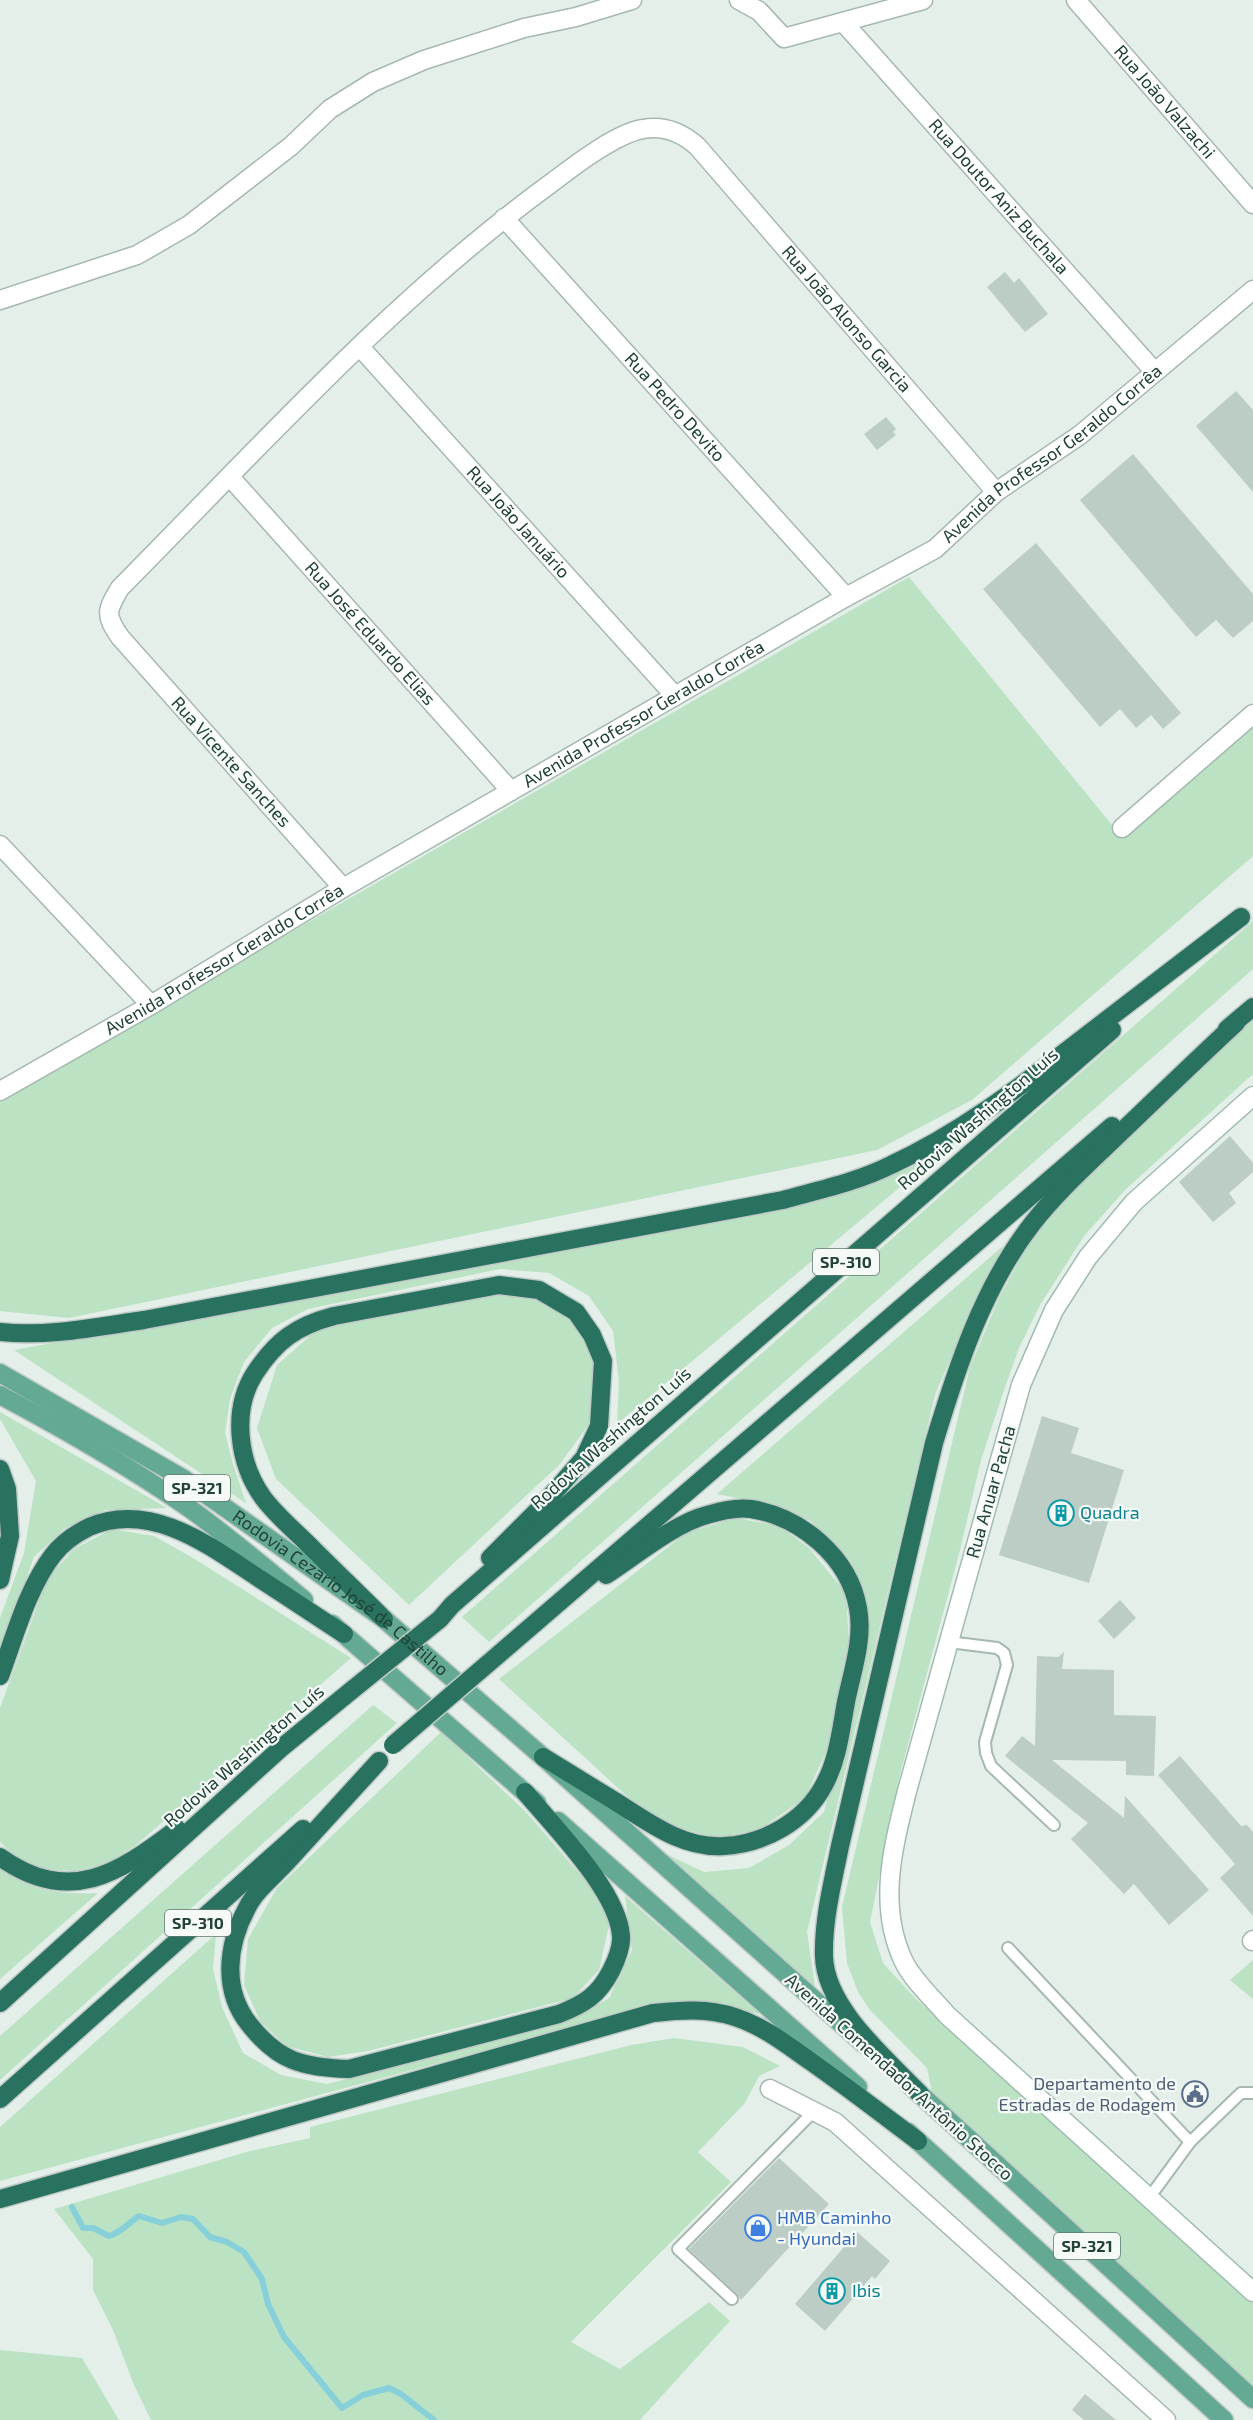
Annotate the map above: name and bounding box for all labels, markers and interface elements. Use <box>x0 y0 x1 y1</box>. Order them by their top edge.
street label: Rua João Valzachi <box>1110 40 1221 163</box>
street label: Rua Doutor Aniz Buchala <box>925 114 1074 278</box>
street label: Rua João Alonso Garcia <box>778 240 917 396</box>
street label: Rua Pedro Devito <box>621 347 731 466</box>
street label: Avenida Professor Geraldo Corrêa <box>937 359 1166 547</box>
street label: Rua João Januário <box>463 461 575 582</box>
street label: Rua José Eduardo Elias <box>301 556 441 709</box>
street label: Avenida Professor Geraldo Corrêa <box>519 635 768 792</box>
street label: Rua Vicente Sanches <box>167 692 296 831</box>
street label: Avenida Professor Geraldo Corrêa <box>100 878 347 1039</box>
street label: Rodovia Washington Luís <box>893 1043 1062 1194</box>
road number: SP-310 <box>813 1249 879 1275</box>
street label: Rodovia Washington Luís <box>526 1362 695 1513</box>
street label: Rua Anuar Pacha <box>961 1423 1020 1561</box>
road number: SP-321 <box>164 1475 230 1501</box>
building icon: Quadra <box>1046 1498 1076 1528</box>
place label: Quadra <box>1080 1501 1140 1523</box>
street label: Rodovia Cezario José de Castilho <box>229 1504 453 1680</box>
street label: Rodovia Washington Luís <box>159 1680 328 1831</box>
road number: SP-310 <box>165 1910 231 1936</box>
street label: Avenida Comendador Antônio Stocco <box>781 1968 1018 2185</box>
place label: Departamento de Estradas de Rodagem <box>999 2072 1176 2115</box>
public building icon: Departamento de Estradas de Rodagem <box>1180 2079 1210 2109</box>
place label: HMB Caminho - Hyundai <box>777 2206 892 2249</box>
shop icon: HMB Caminho - Hyundai <box>743 2213 773 2243</box>
road number: SP-321 <box>1054 2233 1120 2259</box>
building icon: Ibis <box>817 2276 847 2306</box>
place label: Ibis <box>852 2279 881 2301</box>

